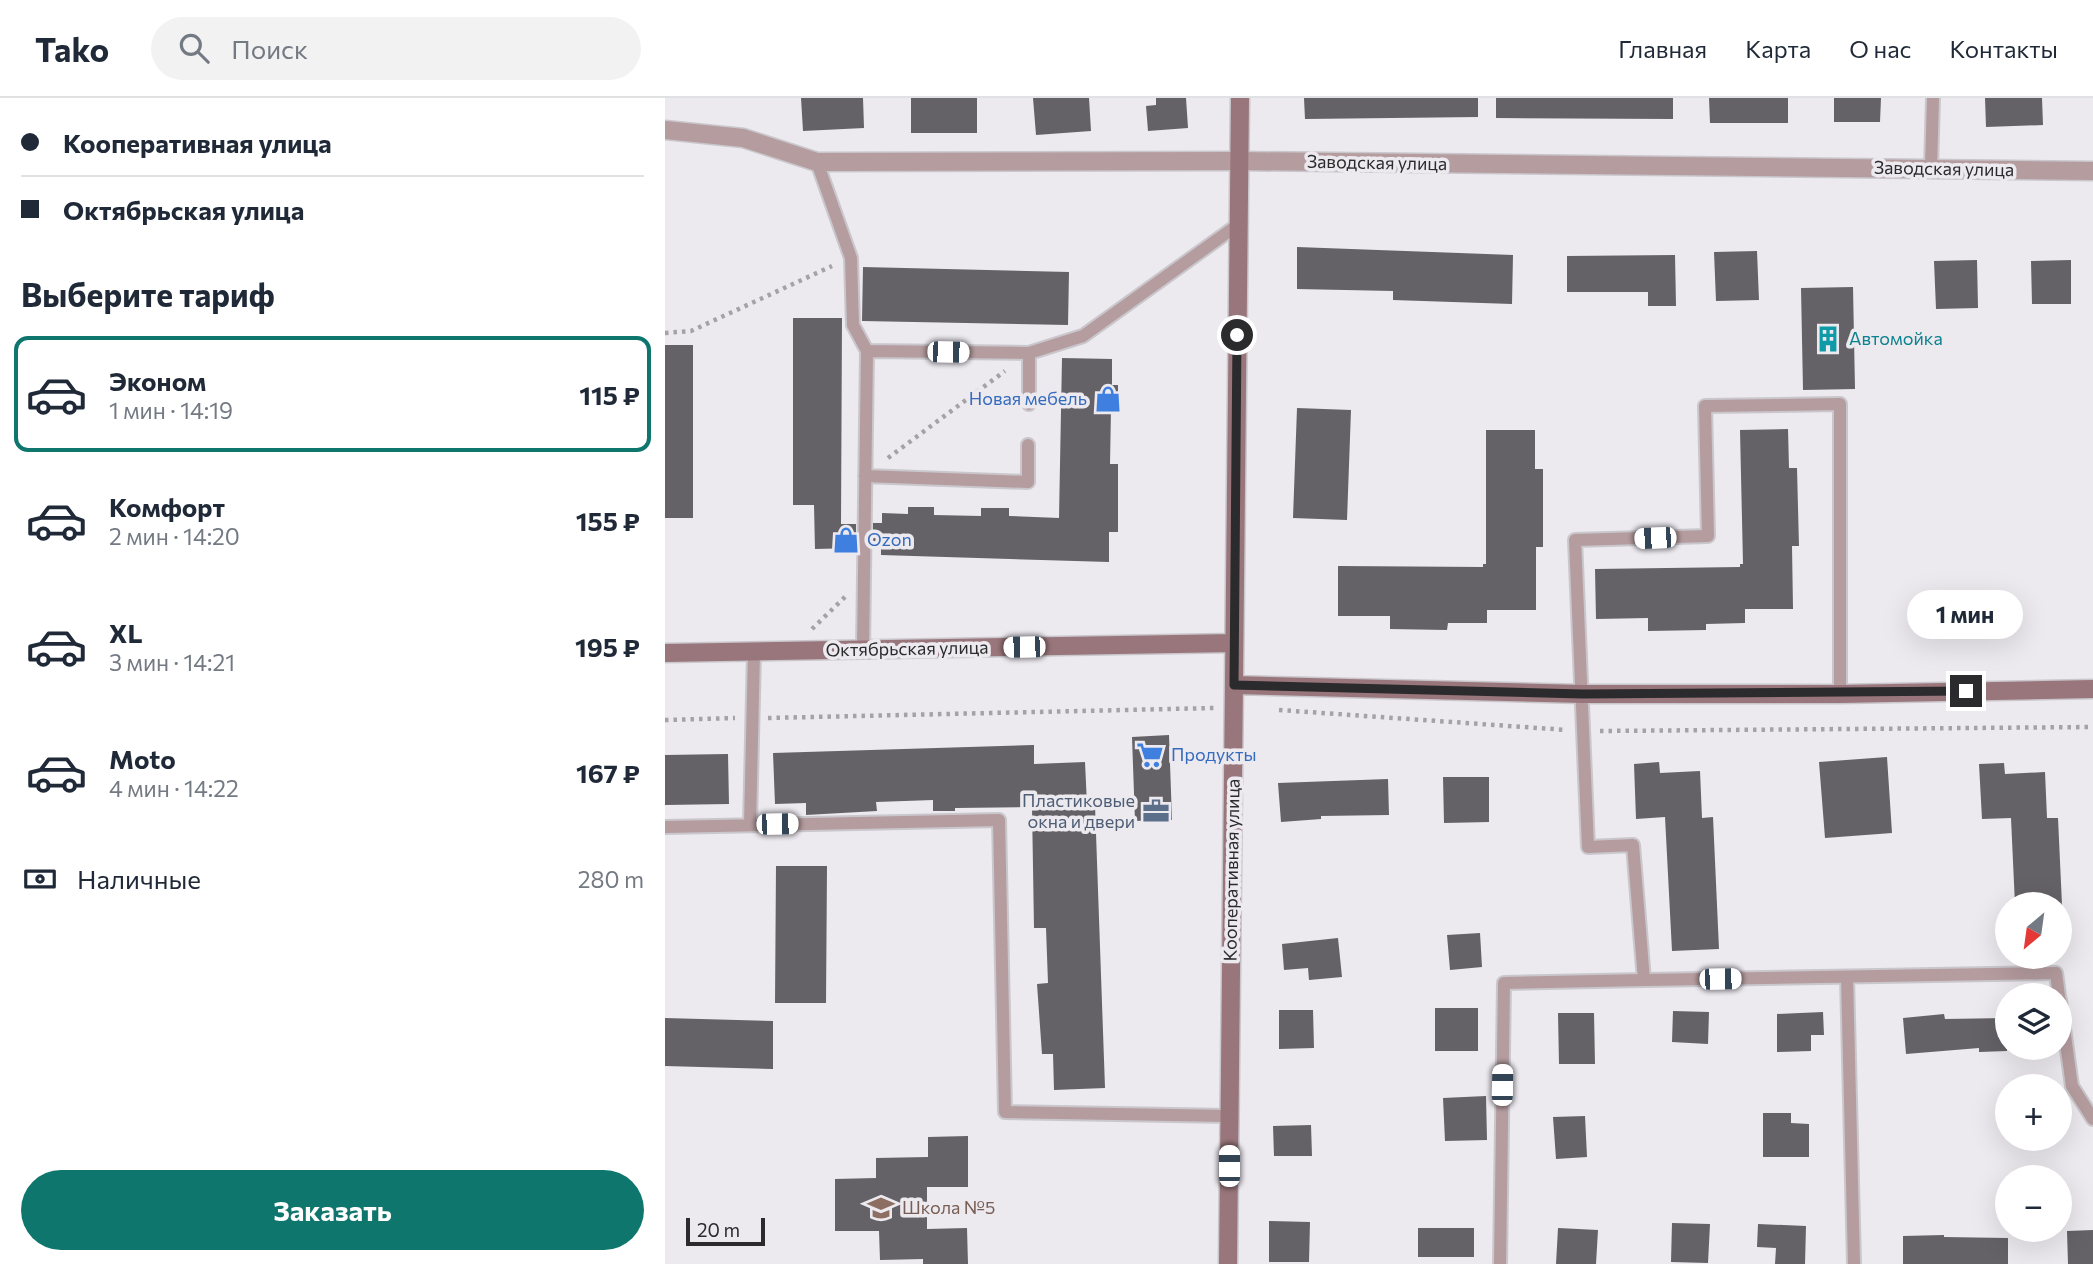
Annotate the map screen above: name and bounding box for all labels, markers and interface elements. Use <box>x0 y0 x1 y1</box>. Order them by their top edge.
search box <box>151 17 641 80</box>
text: Tako <box>35 28 109 69</box>
icon: search <box>175 29 213 67</box>
text: Поиск <box>231 33 308 64</box>
text: Главная <box>1618 34 1707 63</box>
text: Карта <box>1745 34 1811 63</box>
text: О нас <box>1849 34 1911 63</box>
text: Контакты <box>1949 34 2058 63</box>
text: Кооперативная улица <box>63 127 332 158</box>
street label: Заводская улица <box>1307 150 1447 174</box>
street label: Заводская улица <box>1874 156 2014 180</box>
text: Октябрьская улица <box>63 194 304 225</box>
text: Выберите тариф <box>21 274 275 314</box>
route start <box>1221 319 1253 351</box>
building icon: Автомойка <box>1813 324 1843 354</box>
place label: Автомойка <box>1849 327 1943 349</box>
car <box>927 341 970 363</box>
icon: car <box>25 363 88 426</box>
text: Эконом <box>109 365 206 396</box>
text: 115 ₽ <box>579 379 640 410</box>
shop icon: Новая мебель <box>1093 384 1123 414</box>
place label: Новая мебель <box>969 387 1087 409</box>
text: 1 мин · 14:19 <box>109 396 233 424</box>
icon: car <box>25 489 88 552</box>
text: Комфорт <box>109 491 225 522</box>
text: 155 ₽ <box>576 505 640 536</box>
text: 2 мин · 14:20 <box>109 522 240 550</box>
shop icon: Ozon <box>831 525 861 555</box>
car <box>1634 527 1677 549</box>
place label: Ozon <box>867 528 912 550</box>
callout: 1 мин <box>1908 589 2024 638</box>
text: 1 мин <box>1936 600 1994 628</box>
icon: car <box>25 615 88 678</box>
text: XL <box>109 617 143 648</box>
text: 195 ₽ <box>575 631 640 662</box>
street label: Октябрьская улица <box>825 636 989 660</box>
car <box>1003 636 1046 658</box>
text: 3 мин · 14:21 <box>109 648 235 676</box>
route end <box>1950 675 1982 707</box>
supermarket icon: Продукты <box>1135 740 1165 770</box>
icon: car <box>25 741 88 804</box>
text: Moto <box>109 743 176 774</box>
place label: Продукты <box>1171 743 1256 765</box>
text: 167 ₽ <box>576 757 640 788</box>
text: 4 мин · 14:22 <box>109 774 239 802</box>
street label: Кооперативная улица <box>1218 778 1244 961</box>
place label: Пластиковые окна и двери <box>1022 789 1135 832</box>
office icon: Пластиковые окна и двери <box>1141 796 1171 826</box>
car <box>756 813 799 835</box>
icon: cash <box>21 860 59 898</box>
text: Наличные <box>77 863 201 894</box>
text: 280 m <box>578 865 644 893</box>
north arrow <box>1995 892 2072 970</box>
map controls <box>1995 892 2072 1242</box>
car <box>1699 968 1742 990</box>
button: layers <box>1995 983 2072 1060</box>
car <box>1492 1064 1513 1106</box>
button: + <box>1995 1074 2072 1151</box>
car <box>1219 1145 1240 1187</box>
button: − <box>1995 1165 2072 1242</box>
button: Заказать <box>21 1170 644 1250</box>
school or university icon: Школа №5 <box>866 1193 896 1223</box>
place label: Школа №5 <box>902 1196 995 1218</box>
scale bar <box>686 1215 765 1247</box>
text: 20 m <box>697 1218 740 1241</box>

